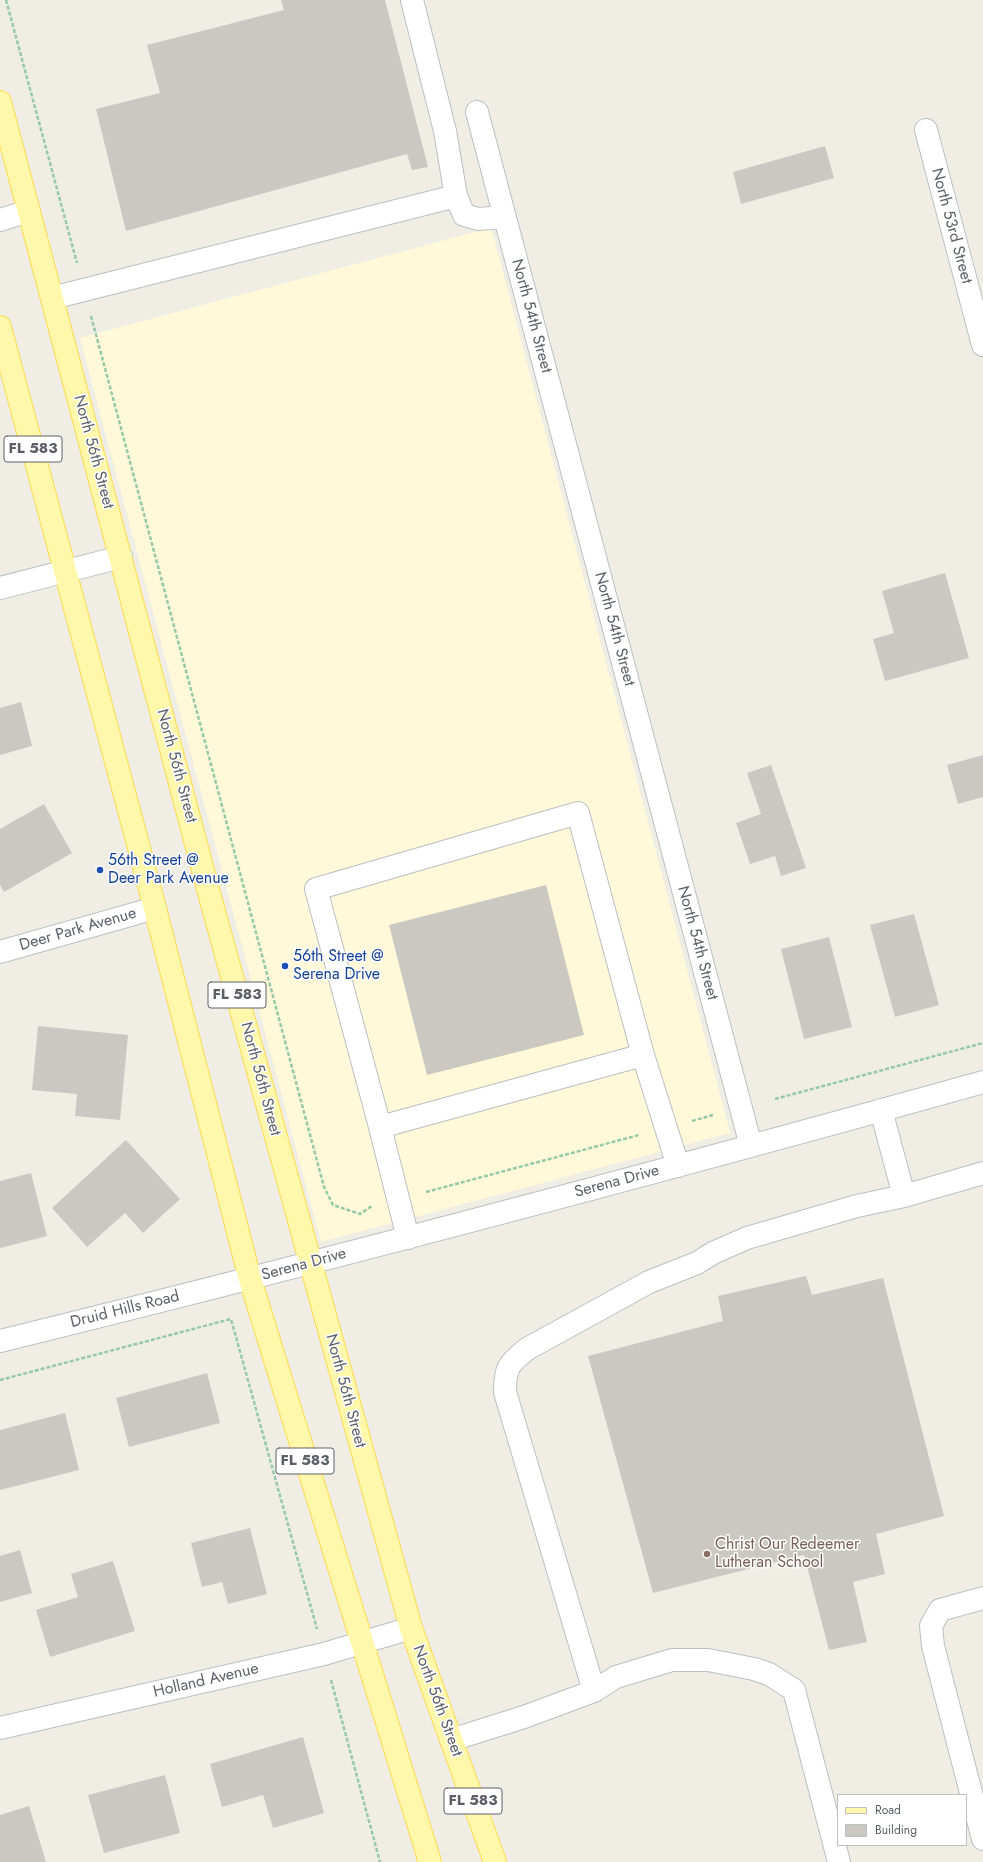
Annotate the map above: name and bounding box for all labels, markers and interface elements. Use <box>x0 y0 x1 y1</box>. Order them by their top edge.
street label: North 53rd Street <box>926 166 976 286</box>
street label: North 54th Street <box>507 257 555 375</box>
street label: North 56th Street <box>69 393 117 511</box>
road number: FL 583 <box>4 436 62 462</box>
street label: North 54th Street <box>590 570 638 688</box>
street label: North 56th Street <box>152 707 200 825</box>
place label: 56th Street @ Deer Park Avenue <box>108 851 229 889</box>
marker: 56th Street @ Deer Park Avenue <box>95 865 105 875</box>
street label: North 54th Street <box>673 884 721 1002</box>
street label: Deer Park Avenue <box>17 904 139 956</box>
place label: 56th Street @ Serena Drive <box>293 947 384 985</box>
marker: 56th Street @ Serena Drive <box>280 961 290 971</box>
road number: FL 583 <box>208 982 266 1008</box>
street label: North 56th Street <box>236 1020 284 1138</box>
street label: Serena Drive <box>573 1161 661 1203</box>
street label: Serena Drive <box>260 1244 348 1286</box>
street label: Druid Hills Road <box>69 1287 181 1333</box>
street label: North 56th Street <box>321 1332 369 1450</box>
road number: FL 583 <box>276 1448 334 1474</box>
place label: Christ Our Redeemer Lutheran School <box>715 1535 859 1573</box>
marker: Christ Our Redeemer Lutheran School <box>702 1549 712 1559</box>
street label: North 56th Street <box>408 1643 466 1759</box>
street label: Holland Avenue <box>152 1660 260 1702</box>
road number: FL 583 <box>444 1788 502 1814</box>
legend <box>837 1794 967 1846</box>
text: Road <box>875 1801 901 1819</box>
text: Building <box>875 1821 917 1839</box>

